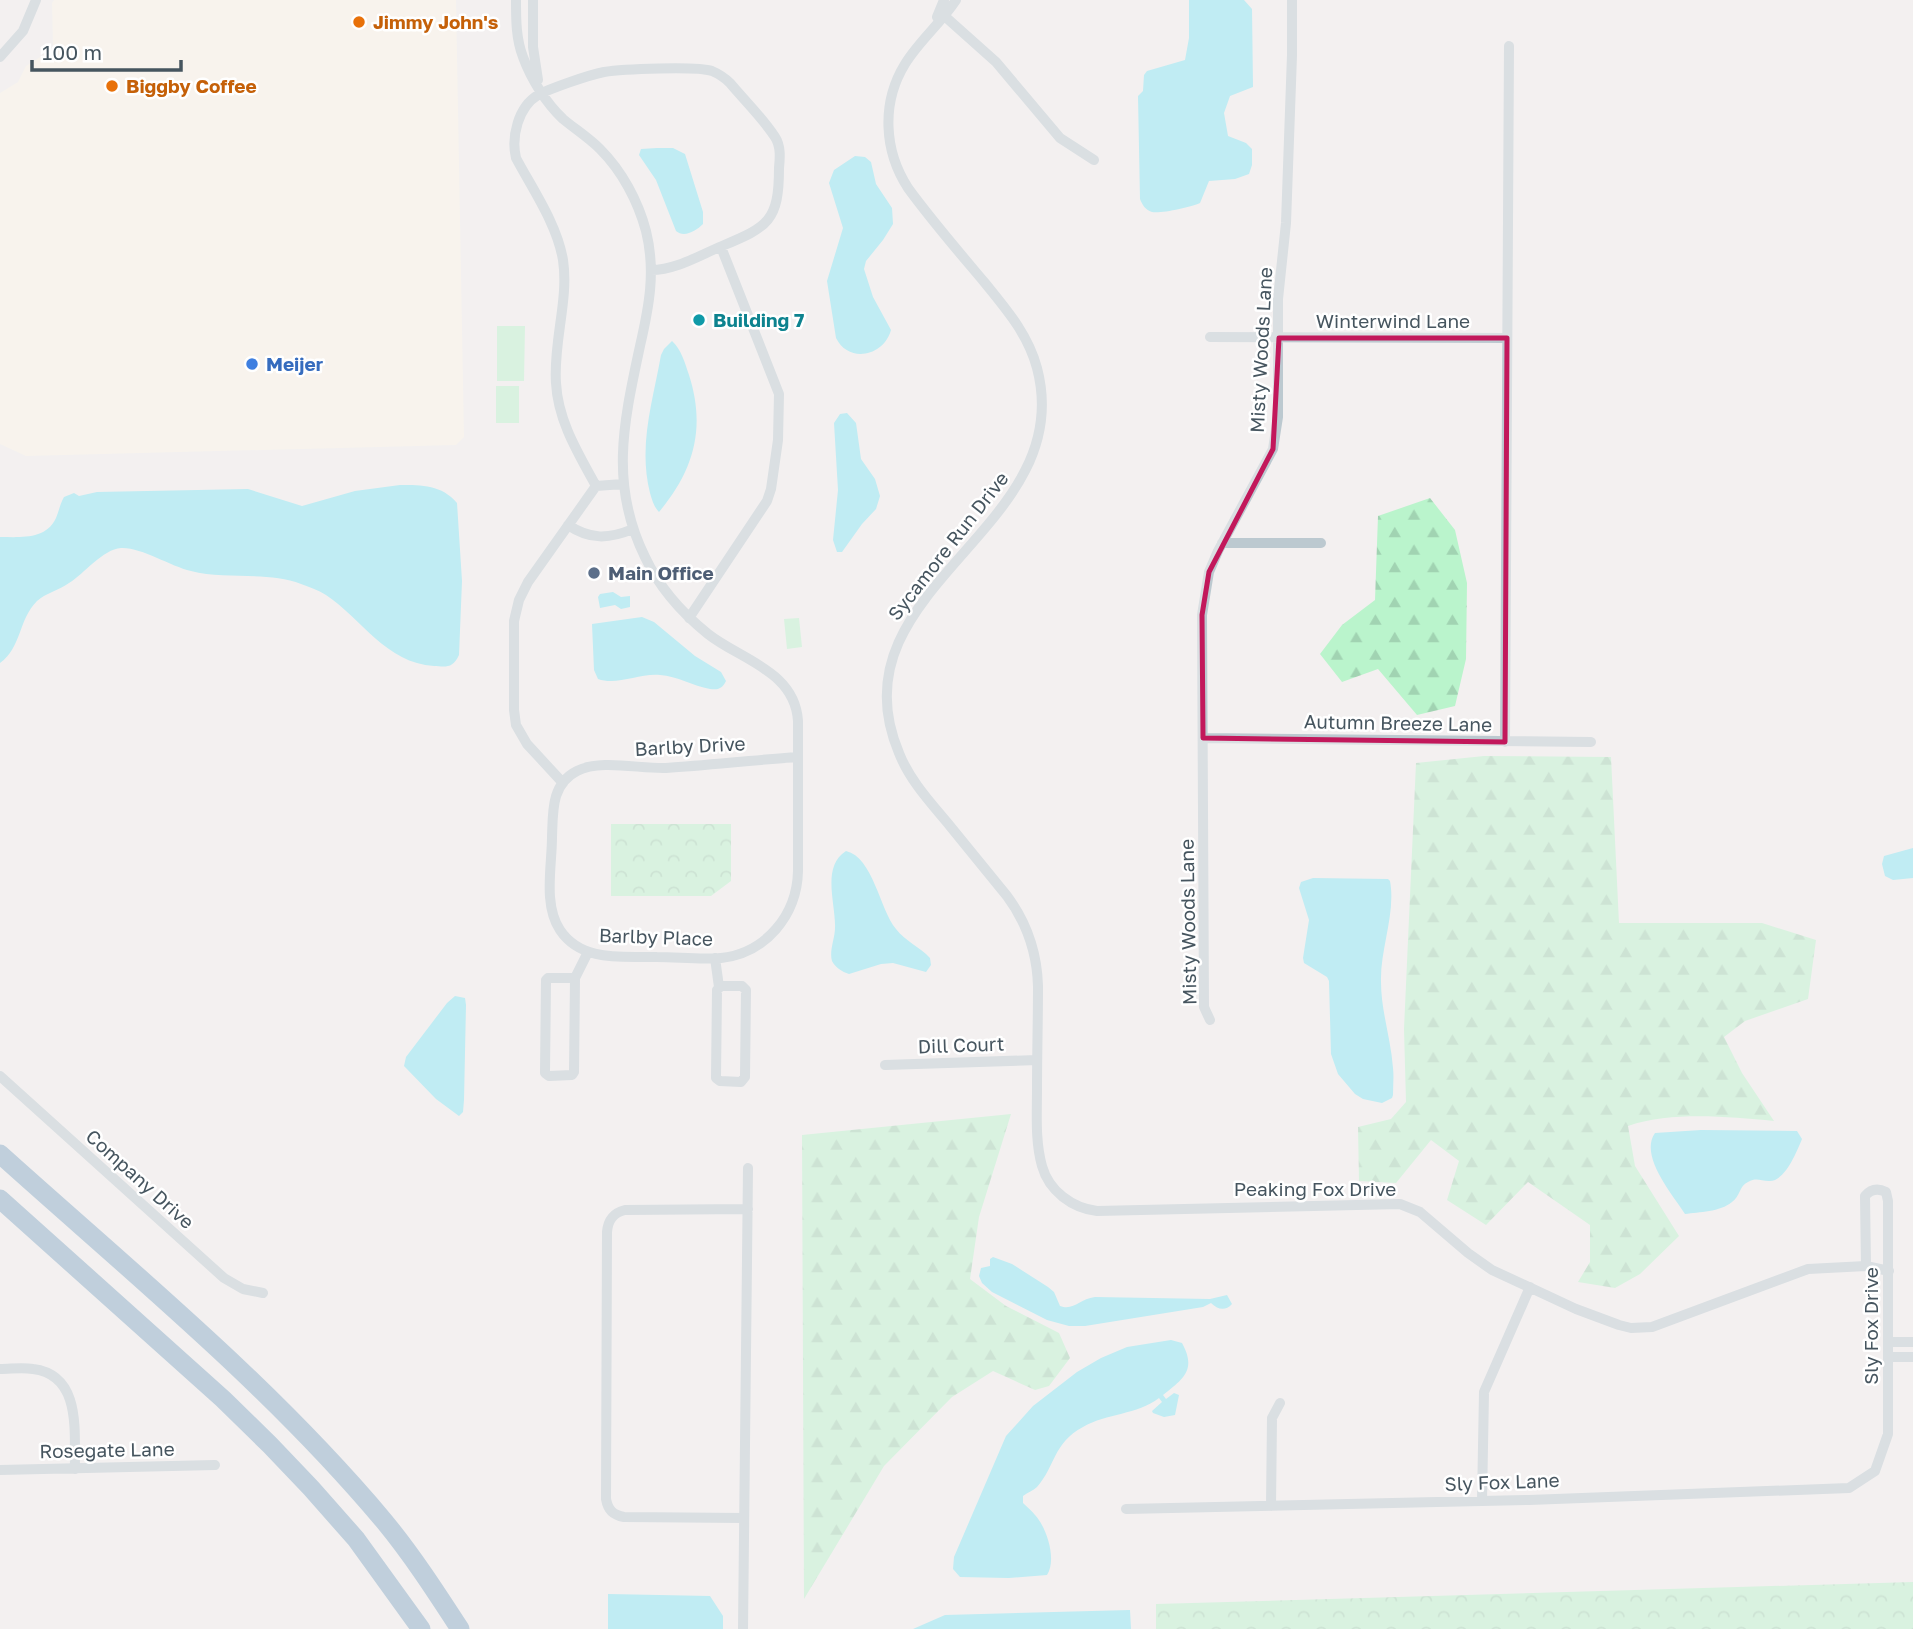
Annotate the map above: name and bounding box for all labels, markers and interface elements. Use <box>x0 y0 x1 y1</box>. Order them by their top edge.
place label: Jimmy John's <box>373 10 499 33</box>
marker: Jimmy John's <box>351 14 367 30</box>
scale bar <box>32 28 180 72</box>
text: 100 m <box>42 39 102 65</box>
place label: Biggby Coffee <box>126 74 257 97</box>
marker: Biggby Coffee <box>104 78 120 94</box>
street label: Misty Woods Lane <box>1245 266 1276 434</box>
place label: Building 7 <box>713 308 804 331</box>
street label: Winterwind Lane <box>1316 309 1470 332</box>
marker: Building 7 <box>691 312 707 328</box>
place label: Meijer <box>266 352 324 375</box>
marker: Meijer <box>244 356 260 372</box>
street label: Sycamore Run Drive <box>882 467 1013 625</box>
place label: Main Office <box>608 561 714 584</box>
marker: Main Office <box>586 565 602 581</box>
street label: Autumn Breeze Lane <box>1304 709 1492 736</box>
street label: Barlby Drive <box>634 731 746 760</box>
street label: Misty Woods Lane <box>1175 839 1200 1005</box>
street label: Barlby Place <box>599 923 714 950</box>
street label: Dill Court <box>917 1031 1005 1058</box>
street label: Company Drive <box>82 1124 199 1233</box>
street label: Peaking Fox Drive <box>1234 1177 1396 1200</box>
street label: Sly Fox Drive <box>1859 1267 1882 1385</box>
street label: Rosegate Lane <box>39 1437 175 1462</box>
street label: Sly Fox Lane <box>1444 1468 1560 1495</box>

